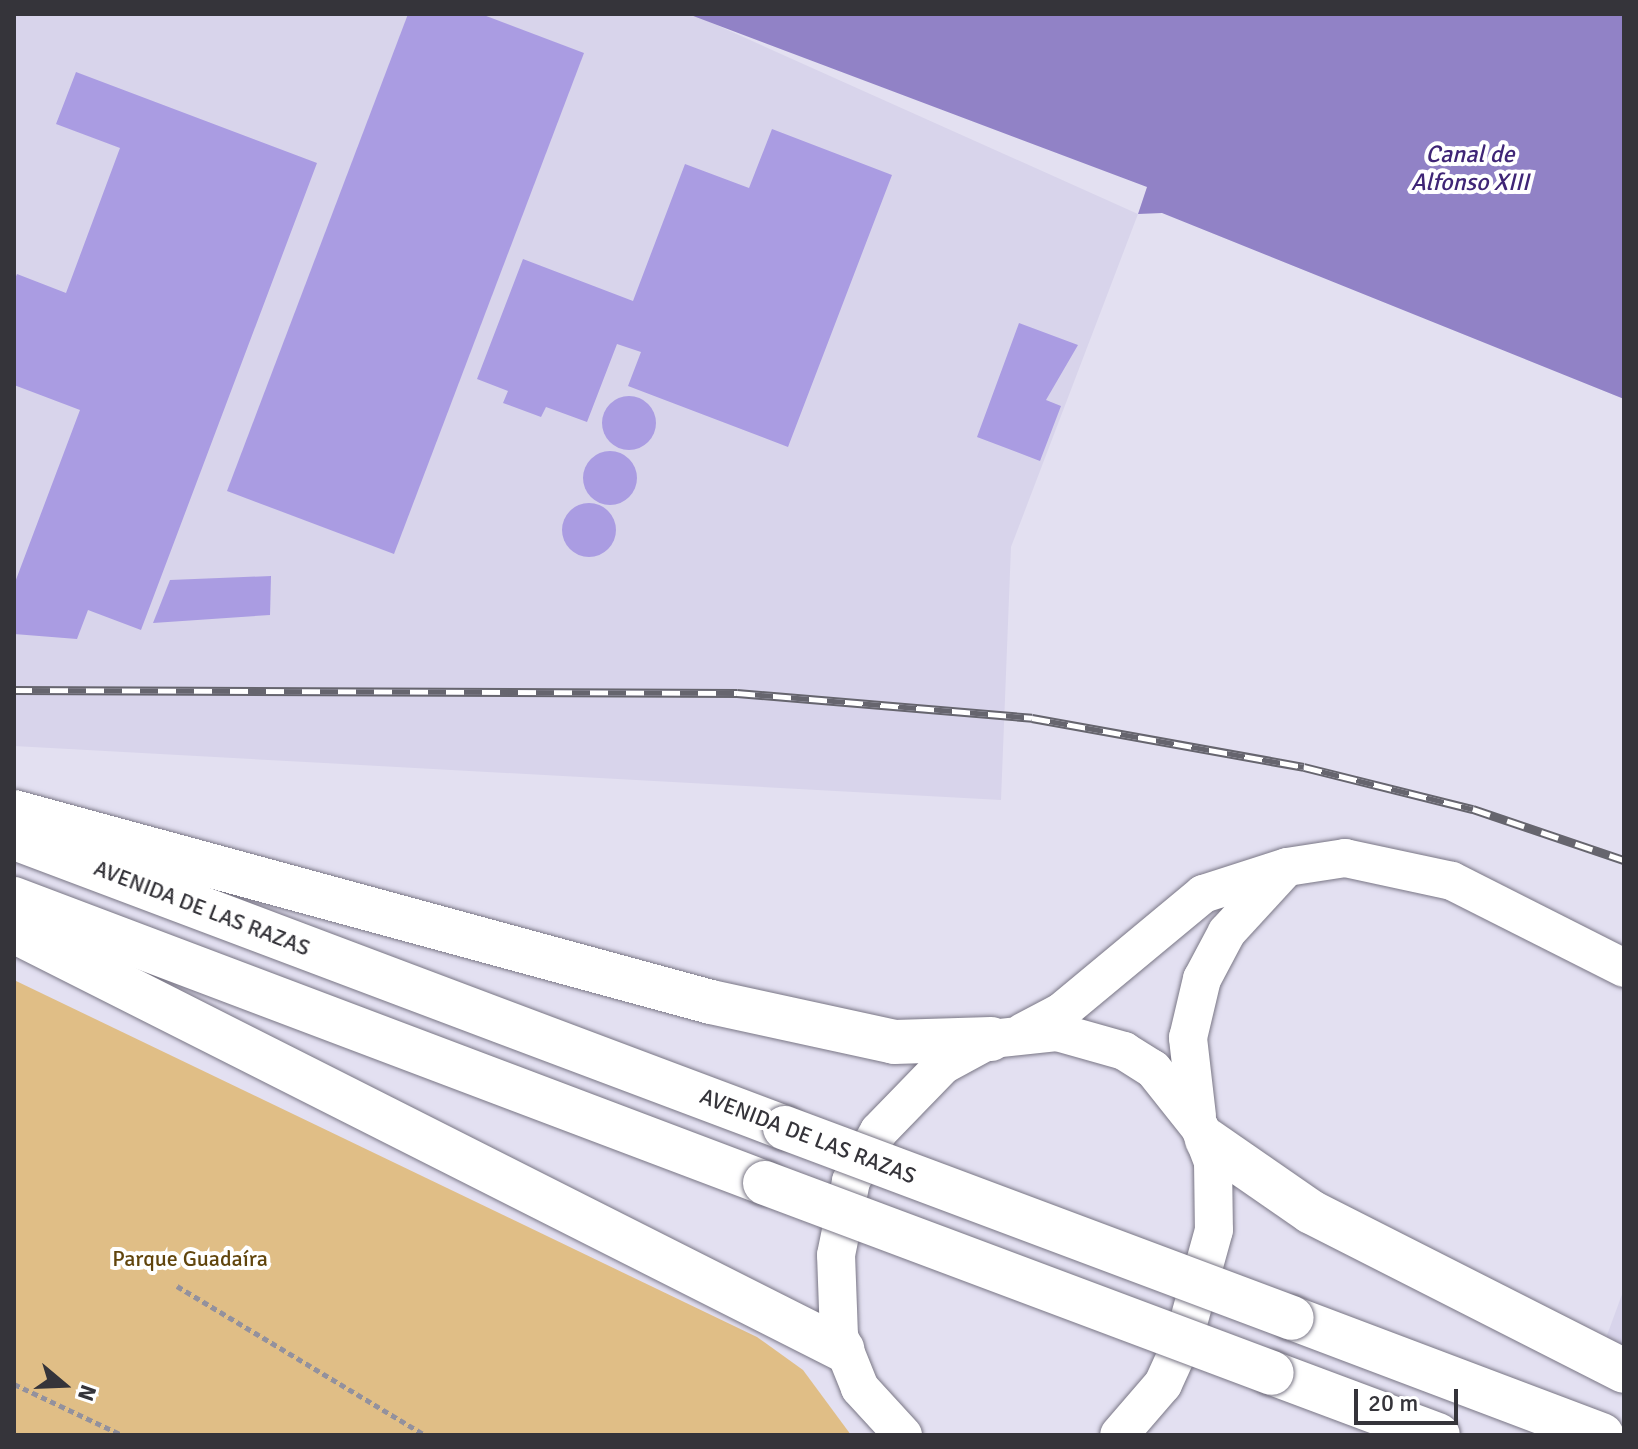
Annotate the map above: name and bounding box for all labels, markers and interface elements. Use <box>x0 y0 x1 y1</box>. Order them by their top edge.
water label: Canal de Alfonso XIII <box>1411 141 1529 197</box>
street label: AVENIDA DE LAS RAZAS <box>90 855 314 961</box>
street label: AVENIDA DE LAS RAZAS <box>696 1083 920 1189</box>
park label: Parque Guadaíra <box>112 1246 268 1272</box>
north arrow <box>24 1345 104 1425</box>
scale bar <box>1358 1373 1462 1423</box>
text: N <box>72 1381 102 1405</box>
text: 20 m <box>1368 1388 1418 1418</box>

